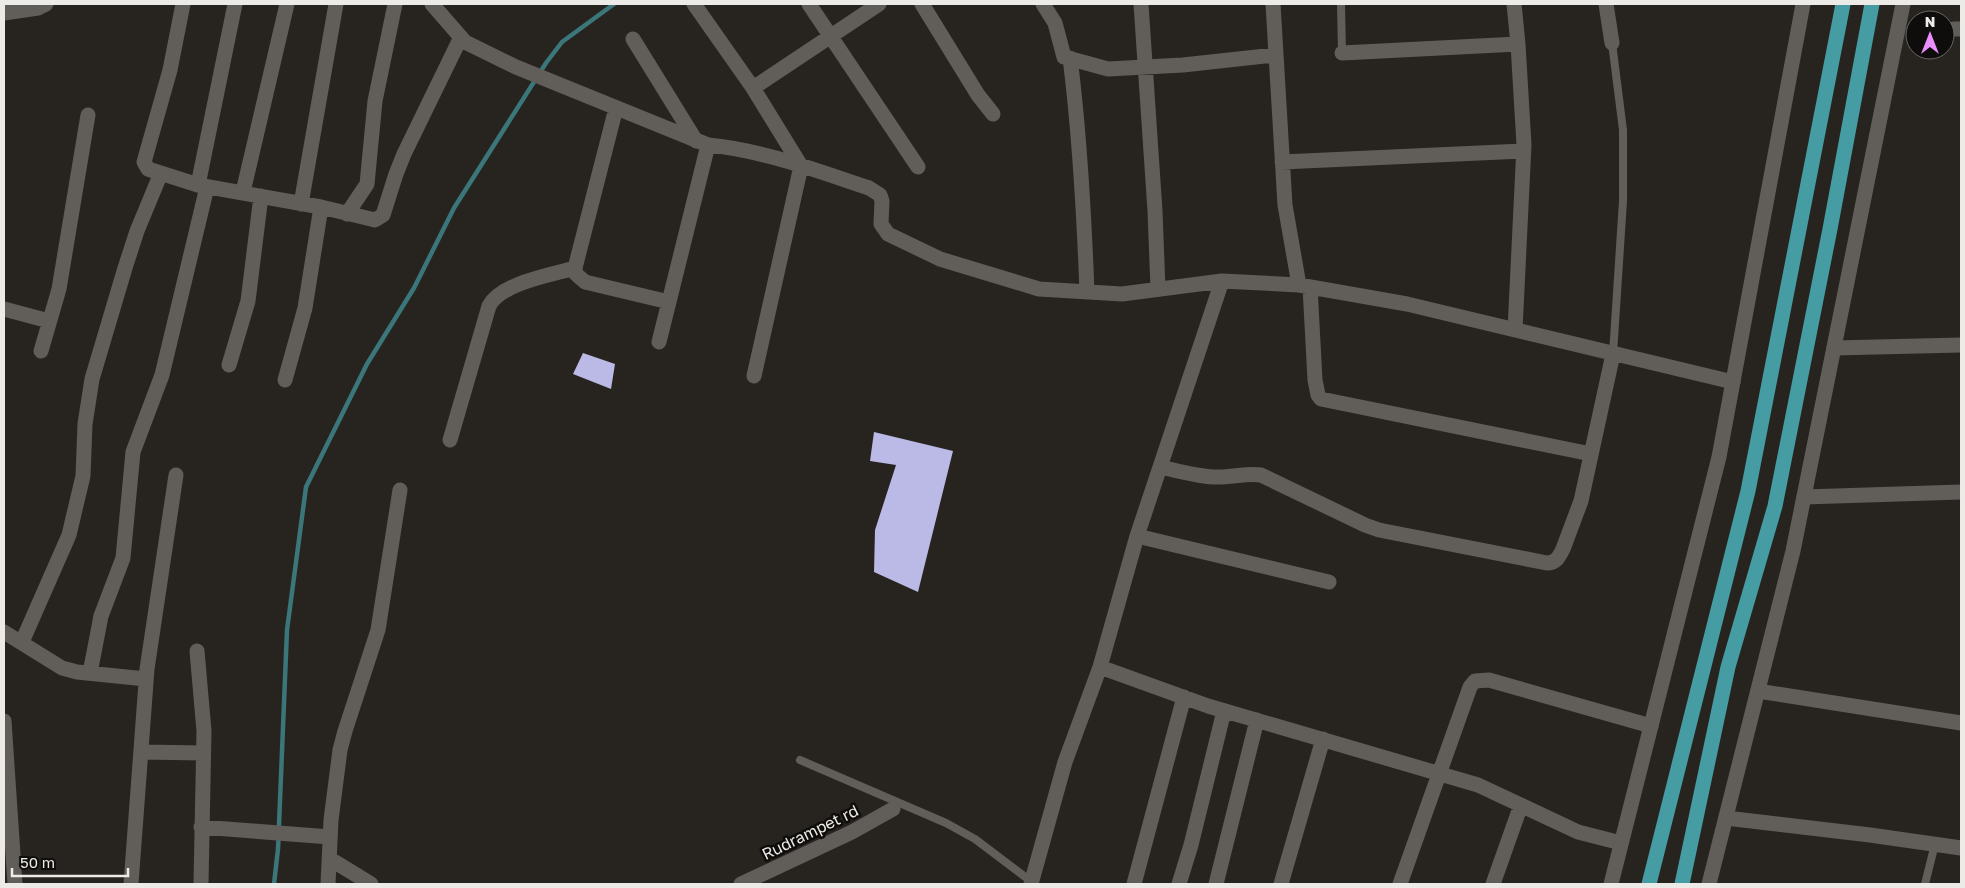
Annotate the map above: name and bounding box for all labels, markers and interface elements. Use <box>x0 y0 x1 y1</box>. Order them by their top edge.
north arrow <box>1905 10 1955 60</box>
text: N <box>1925 13 1935 30</box>
street label: Rudrampet rd <box>759 800 861 864</box>
scale bar <box>12 846 129 878</box>
text: 50 m <box>20 853 55 871</box>

